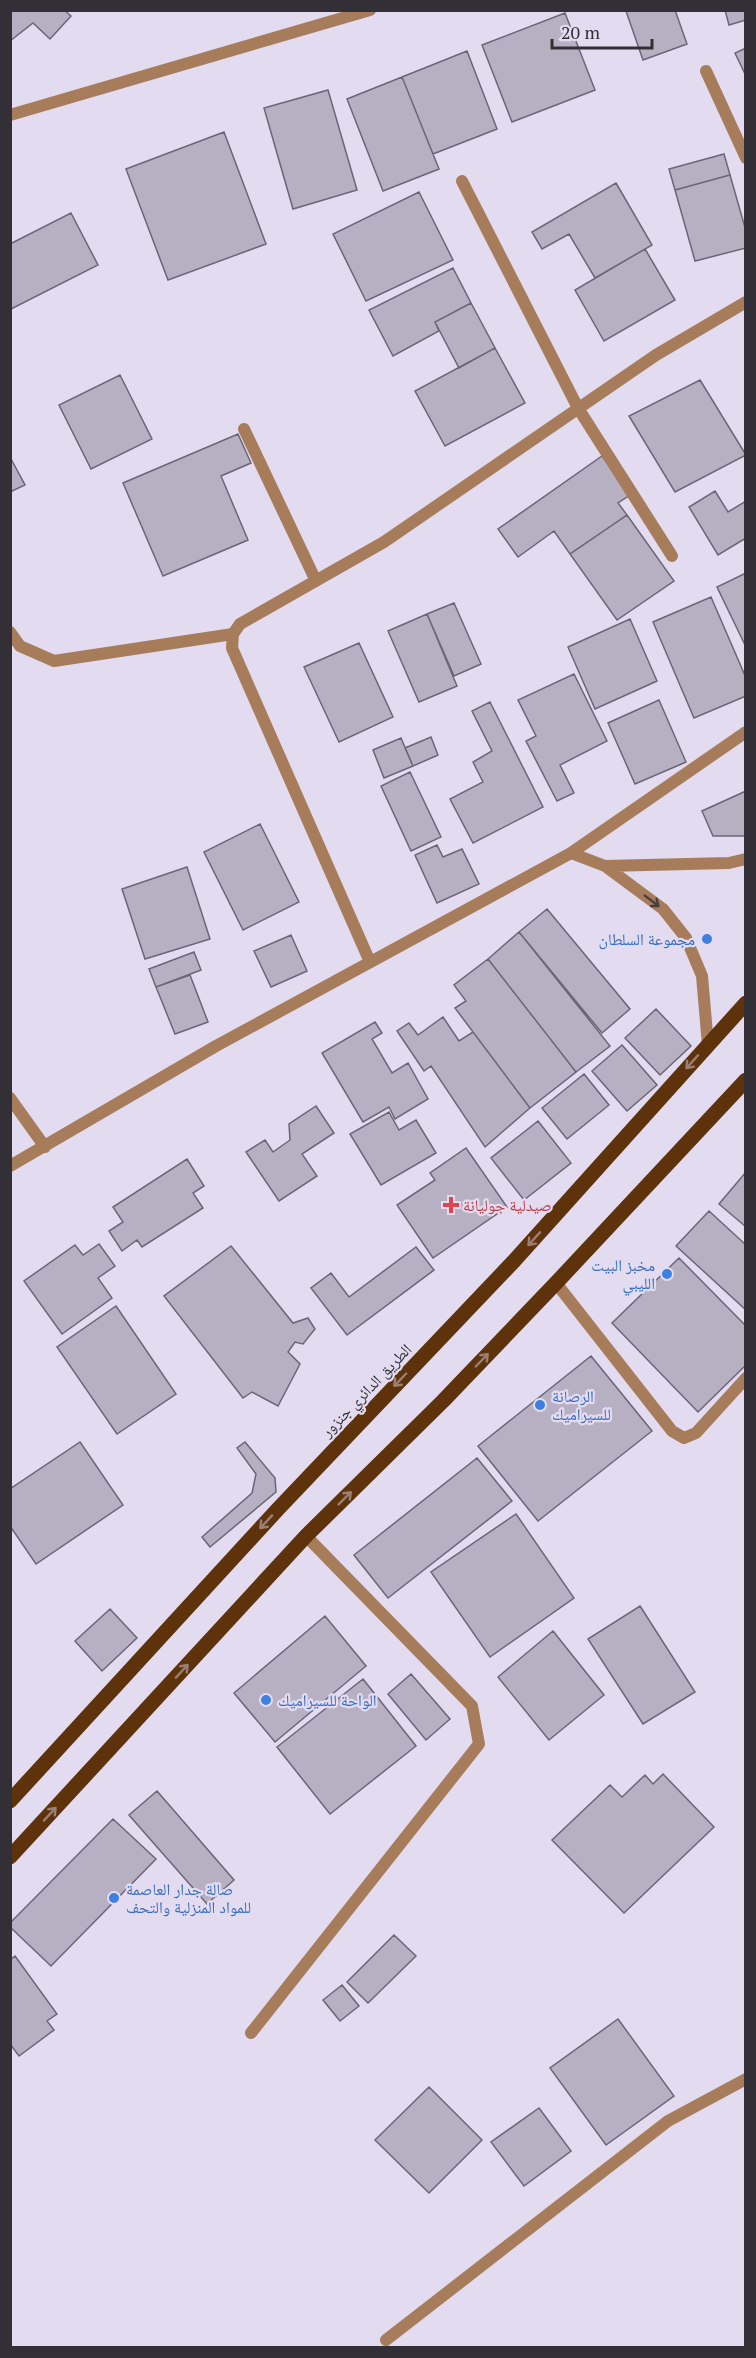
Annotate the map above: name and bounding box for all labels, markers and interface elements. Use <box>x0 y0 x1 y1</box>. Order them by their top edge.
scale bar <box>552 12 652 50</box>
text: 20 m <box>561 20 601 44</box>
one-way arrow <box>644 894 660 907</box>
place label: مجموعة السلطان <box>599 928 695 950</box>
marker: مجموعة السلطان <box>700 932 714 946</box>
one-way arrow <box>685 1054 699 1069</box>
place label: صيدلية جوليانة <box>463 1194 552 1216</box>
marker: صيدلية جوليانة <box>444 1198 458 1212</box>
one-way arrow <box>527 1231 541 1246</box>
place label: مخبز البيت الليبي <box>591 1254 655 1296</box>
marker: مخبز البيت الليبي <box>660 1267 674 1281</box>
street label: الطريق الدائري جنزور <box>315 1339 418 1444</box>
one-way arrow <box>475 1352 490 1367</box>
one-way arrow <box>393 1373 408 1388</box>
place label: الرصانة للسيراميك <box>552 1385 611 1425</box>
marker: الرصانة للسيراميك <box>533 1398 547 1412</box>
one-way arrow <box>337 1491 352 1505</box>
one-way arrow <box>259 1514 273 1529</box>
one-way arrow <box>175 1663 189 1678</box>
place label: الواحة للسيراميك <box>278 1689 377 1711</box>
marker: الواحة للسيراميك <box>259 1693 273 1707</box>
one-way arrow <box>43 1807 57 1822</box>
place label: صالة جدار العاصمة للمواد المنزلية والتحف <box>126 1878 251 1918</box>
marker: صالة جدار العاصمة للمواد المنزلية والتحف <box>107 1891 121 1905</box>

